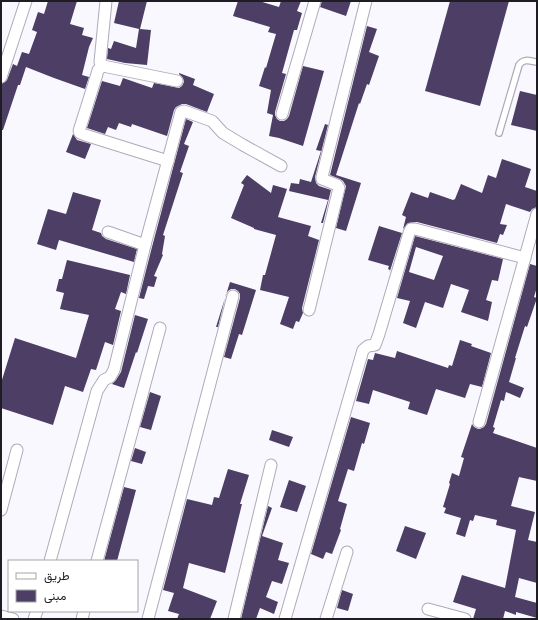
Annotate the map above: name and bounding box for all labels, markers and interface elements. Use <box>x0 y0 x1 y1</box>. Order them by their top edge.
legend <box>8 560 138 612</box>
text: طريق <box>44 569 70 584</box>
text: مبنى <box>44 589 66 604</box>

